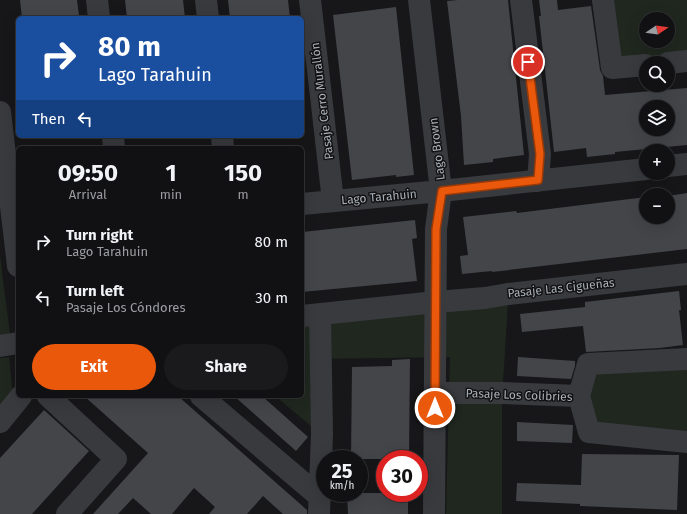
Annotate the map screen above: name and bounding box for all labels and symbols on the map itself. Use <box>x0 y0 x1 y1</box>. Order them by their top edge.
north arrow <box>639 12 675 48</box>
street label: Pasaje Cerro Murallón <box>308 42 336 160</box>
pin <box>511 45 545 79</box>
street label: Lago Brown <box>426 117 448 181</box>
street label: Lago Tarahuin <box>341 187 417 207</box>
street label: Pasaje Las Cigueñas <box>507 275 616 301</box>
street label: Pasaje Los Colibries <box>465 386 573 404</box>
position arrow <box>414 387 456 429</box>
speed limit sign: 30 <box>376 450 428 502</box>

